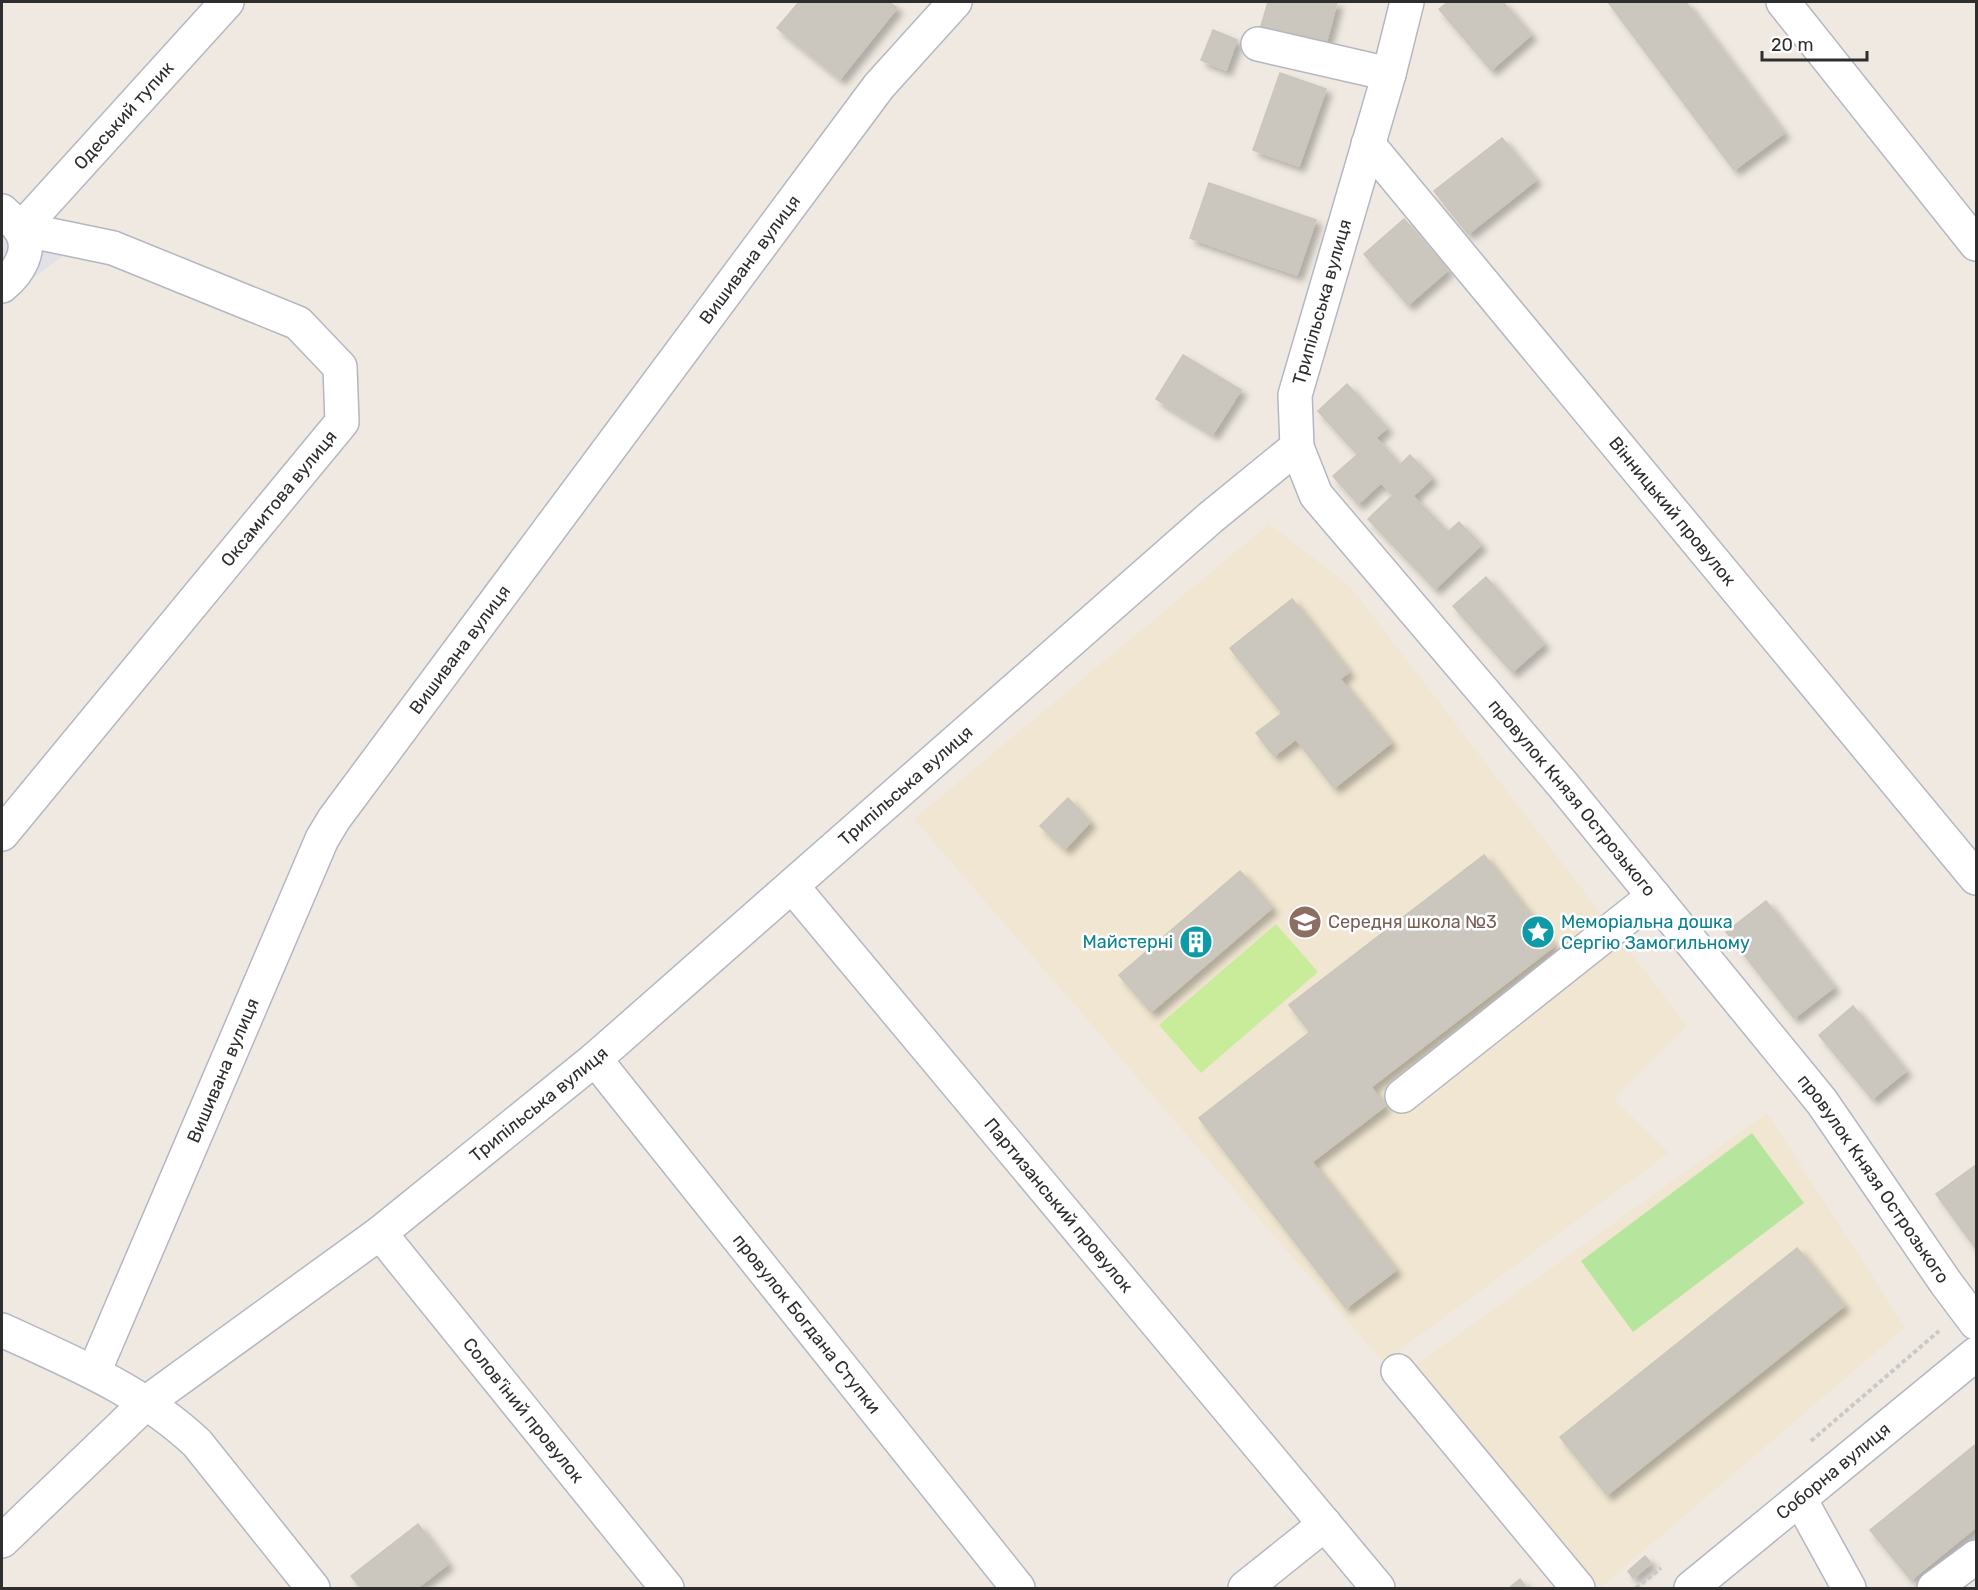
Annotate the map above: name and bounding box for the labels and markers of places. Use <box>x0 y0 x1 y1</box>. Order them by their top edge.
school or university icon: Середня школа №3 <box>1287 904 1323 940</box>
place label: Середня школа №3 <box>1328 911 1497 933</box>
place label: Меморіальна дошка Сергію Замогильному <box>1561 911 1750 954</box>
place icon: Меморіальна дошка Сергію Замогильному <box>1520 914 1556 950</box>
building icon: Майстерні <box>1178 924 1214 960</box>
place label: Майстерні <box>1083 931 1173 953</box>

